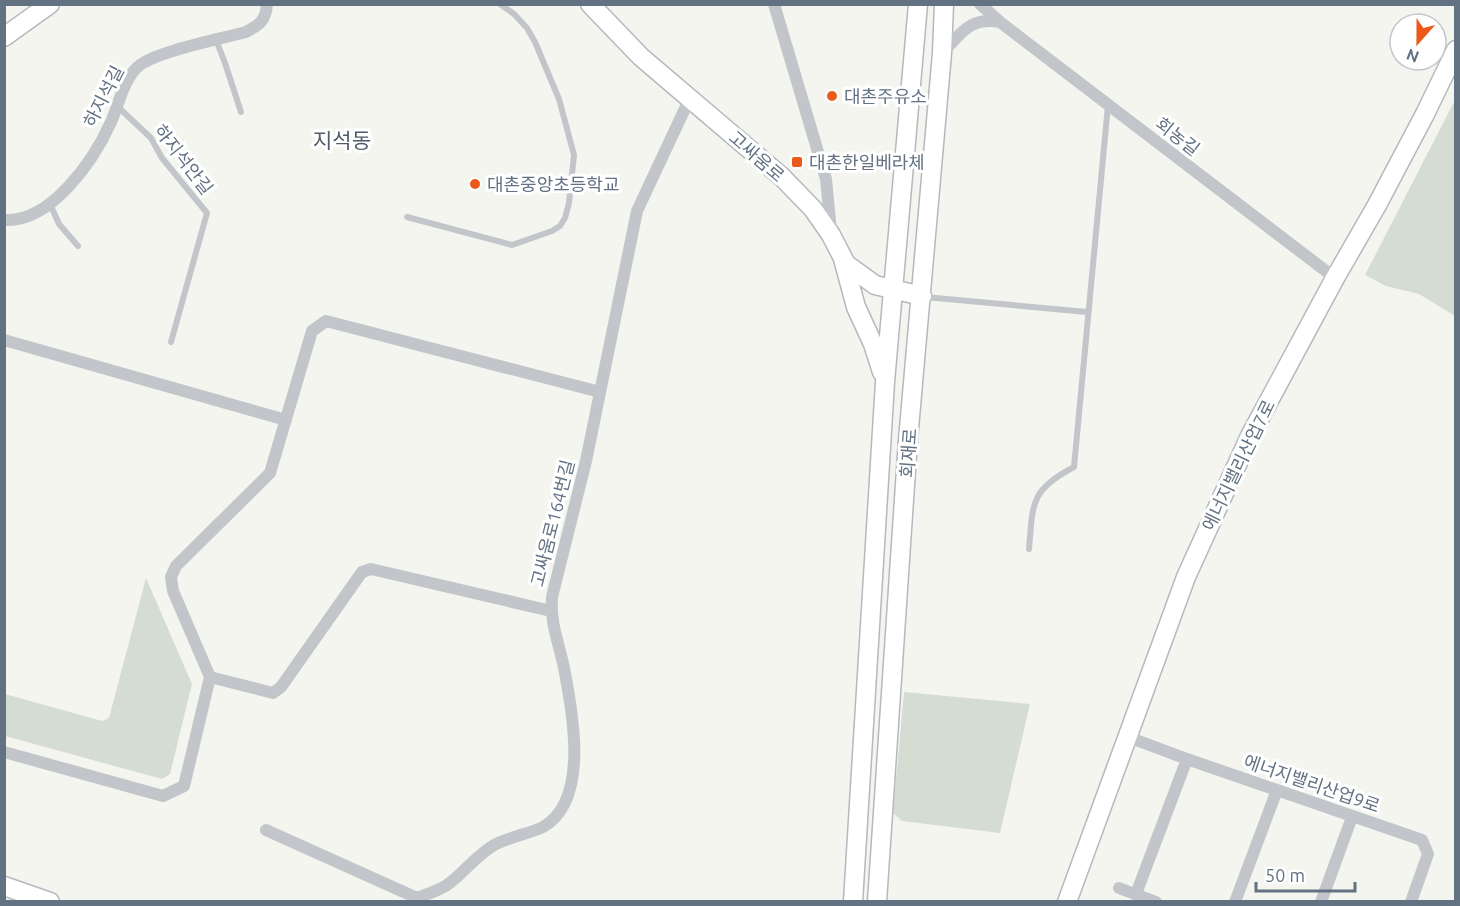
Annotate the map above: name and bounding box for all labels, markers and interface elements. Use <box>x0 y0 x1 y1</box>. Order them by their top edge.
north arrow <box>1388 12 1448 72</box>
text: N <box>1404 45 1421 67</box>
street label: 하지석길 <box>79 62 127 130</box>
place label: 대촌주유소 <box>844 86 927 106</box>
marker: 대촌주유소 <box>825 89 839 103</box>
street label: 회농길 <box>1152 113 1204 159</box>
street label: 하지석안길 <box>151 120 217 198</box>
street label: 고싸움로 <box>725 127 789 185</box>
district label: 지석동 <box>313 128 371 152</box>
place label: 대촌한일베라체 <box>809 152 925 172</box>
marker: 대촌한일베라체 <box>790 155 804 169</box>
place label: 대촌중앙초등학교 <box>487 174 619 194</box>
marker: 대촌중앙초등학교 <box>468 177 482 191</box>
street label: 에너지밸리산업7로 <box>1198 397 1278 533</box>
street label: 회재로 <box>896 428 920 478</box>
street label: 고싸움로164번길 <box>527 458 577 588</box>
street label: 에너지밸리산업9로 <box>1241 750 1383 816</box>
scale bar <box>1256 855 1355 893</box>
text: 50 m <box>1265 865 1305 885</box>

